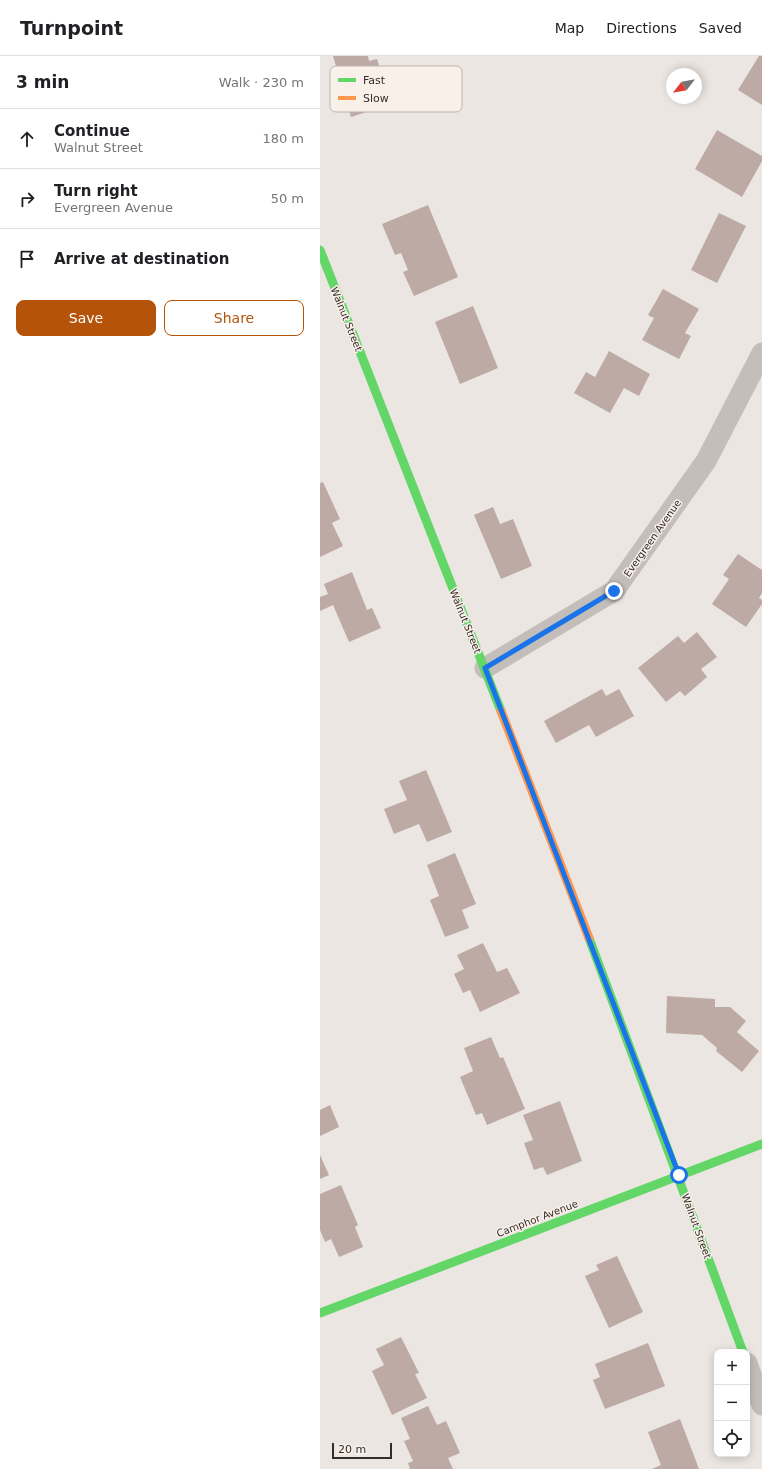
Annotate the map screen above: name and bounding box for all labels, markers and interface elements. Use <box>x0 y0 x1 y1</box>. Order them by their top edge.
text: Turnpoint <box>20 17 123 39</box>
text: Map <box>555 20 584 36</box>
text: Directions <box>606 20 677 36</box>
text: Saved <box>699 20 742 36</box>
legend <box>330 66 462 112</box>
north arrow <box>666 68 702 104</box>
text: 3 min <box>16 72 69 92</box>
text: Fast <box>363 74 386 87</box>
text: Walk · 230 m <box>219 75 304 90</box>
text: Slow <box>363 92 389 105</box>
text: Continue <box>54 122 130 140</box>
icon: ahead <box>16 128 38 150</box>
text: 180 m <box>262 131 304 146</box>
text: Walnut Street <box>54 140 143 155</box>
text: Turn right <box>54 182 138 200</box>
icon: right <box>16 188 38 210</box>
text: 50 m <box>271 191 304 206</box>
text: Evergreen Avenue <box>54 200 173 215</box>
icon: arrive <box>16 248 38 270</box>
text: Arrive at destination <box>54 250 229 268</box>
street label: Walnut Street <box>329 285 364 353</box>
button: Save <box>16 300 156 336</box>
button: Share <box>164 300 304 336</box>
street label: Evergreen Avenue <box>622 498 683 579</box>
route end <box>605 582 623 600</box>
street label: Walnut Street <box>448 587 483 655</box>
route start <box>670 1166 688 1184</box>
street label: Walnut Street <box>680 1192 713 1260</box>
street label: Camphor Avenue <box>495 1198 579 1239</box>
map controls <box>714 1349 750 1457</box>
button: + <box>714 1349 750 1385</box>
button: − <box>714 1385 750 1421</box>
button: locate <box>714 1421 750 1457</box>
scale bar <box>332 1441 392 1460</box>
text: 20 m <box>338 1443 366 1456</box>

